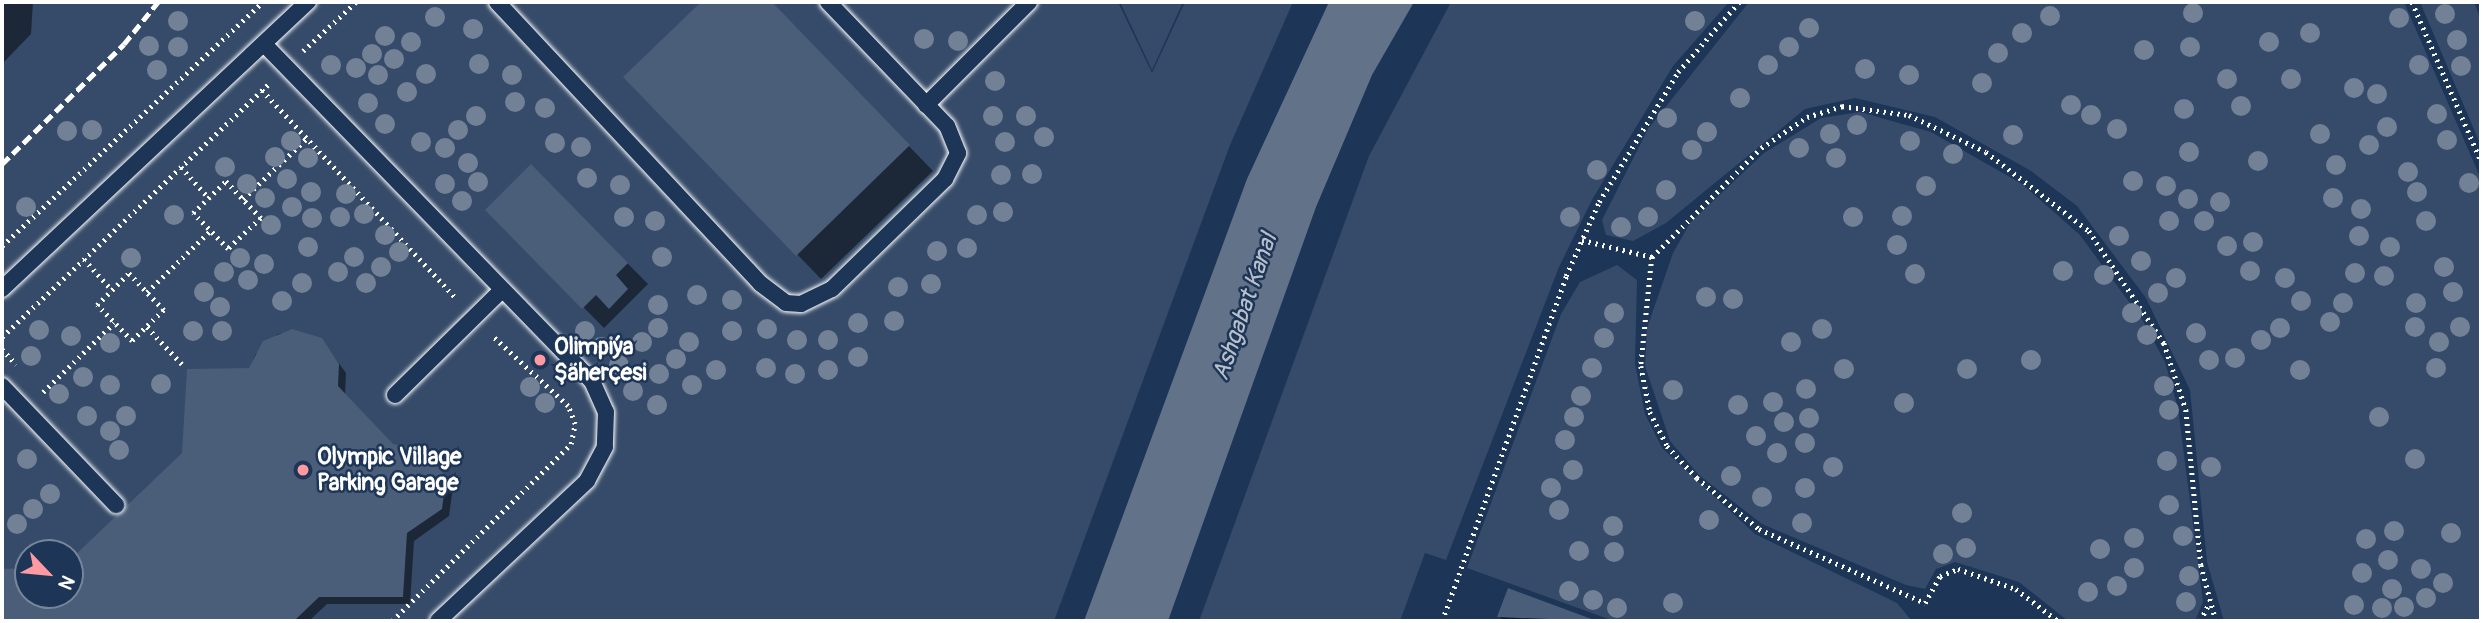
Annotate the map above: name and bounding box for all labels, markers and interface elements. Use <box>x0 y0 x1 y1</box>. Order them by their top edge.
water label: Ashgabat Kanal <box>1206 230 1284 384</box>
place label: Olimpiýa Şäherçesi <box>554 333 647 387</box>
marker: Olimpiýa Şäherçesi <box>532 352 548 368</box>
place label: Olympic Village Parking Garage <box>317 443 461 497</box>
marker: Olympic Village Parking Garage <box>295 462 311 478</box>
north arrow <box>14 539 84 609</box>
text: N <box>52 571 80 593</box>

